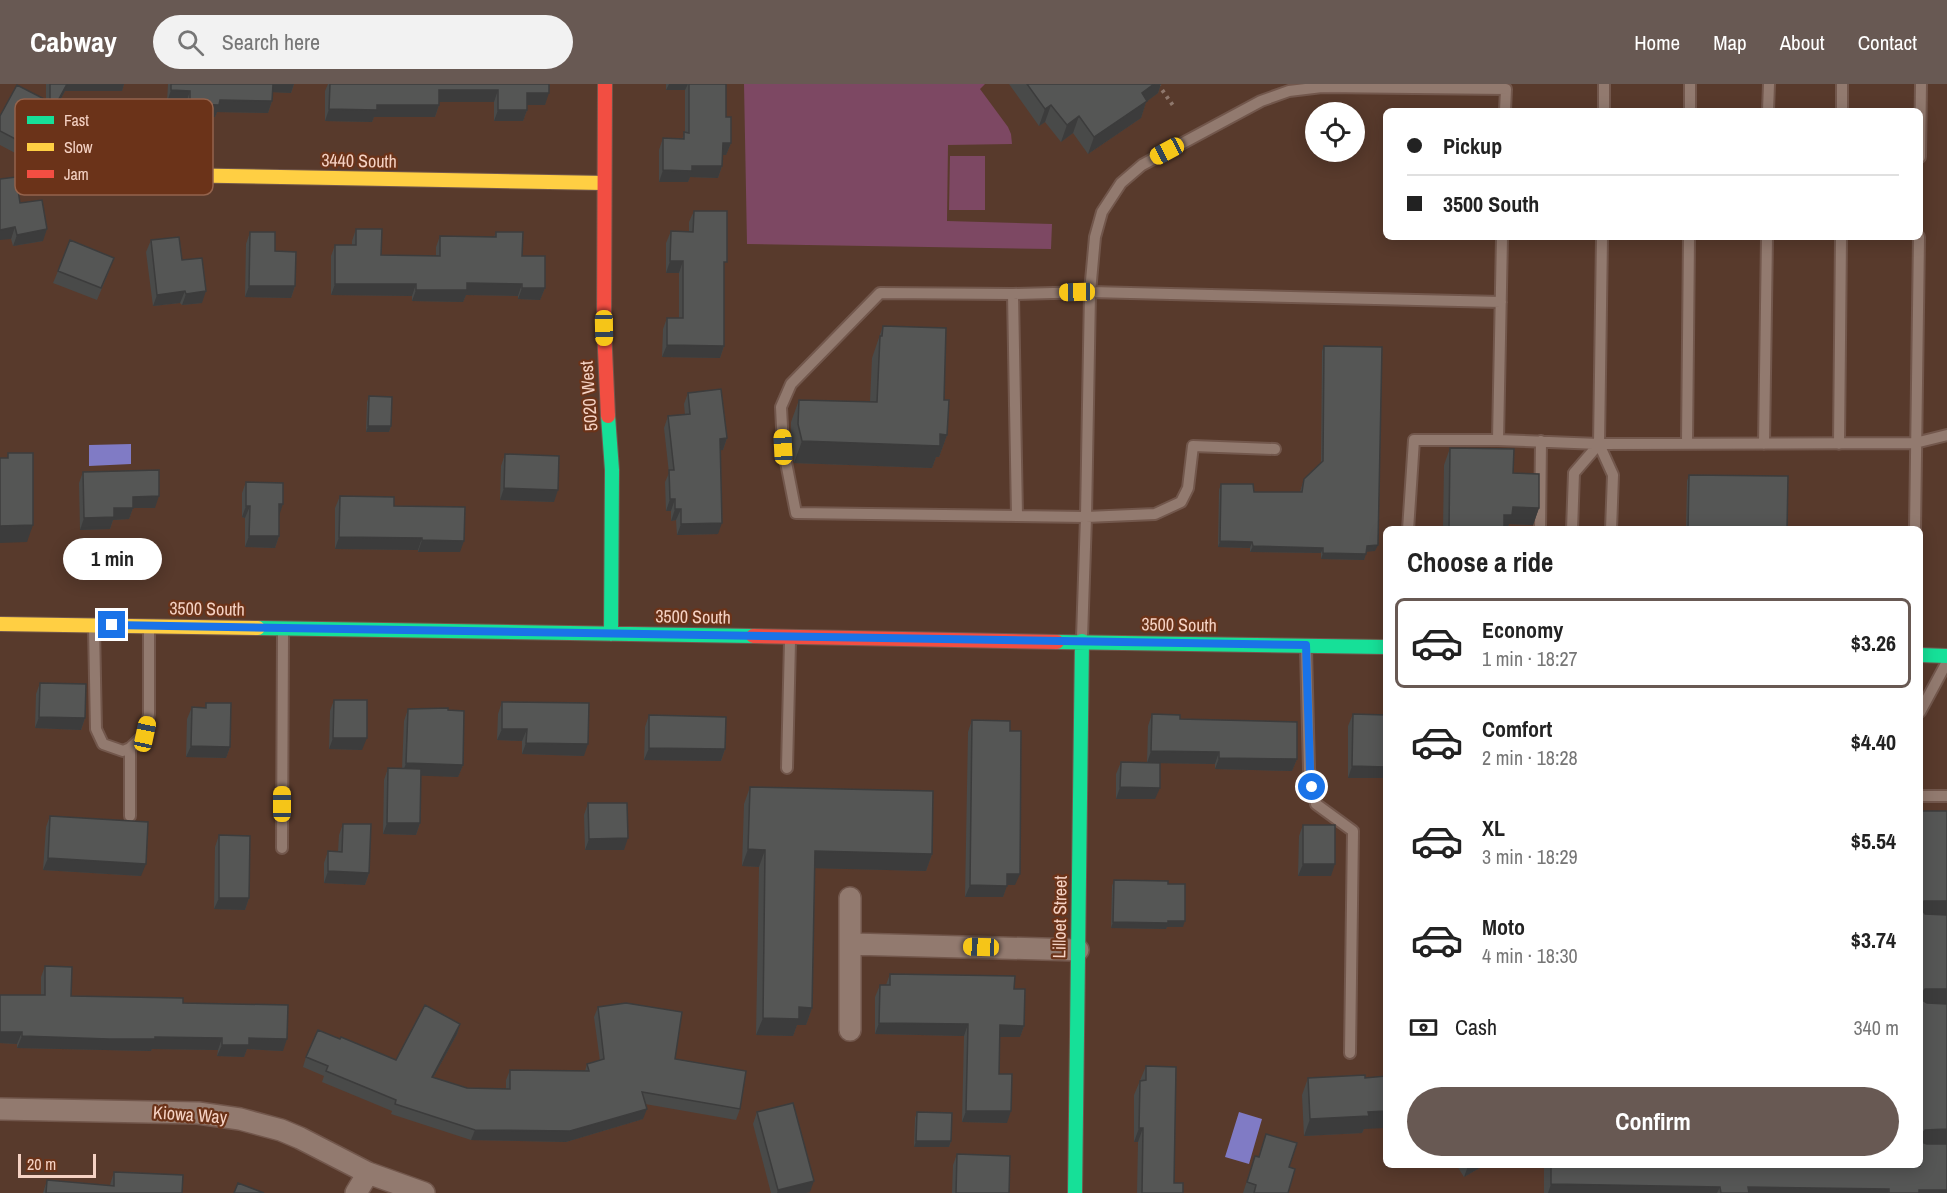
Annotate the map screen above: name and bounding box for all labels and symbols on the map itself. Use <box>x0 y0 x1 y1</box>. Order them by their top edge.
legend <box>15 99 213 195</box>
text: Fast <box>64 109 89 131</box>
car <box>1147 135 1187 167</box>
text: Slow <box>64 136 93 158</box>
street label: 3440 South <box>321 147 397 174</box>
text: Jam <box>64 163 89 185</box>
car <box>1059 283 1095 301</box>
car <box>595 310 613 346</box>
street label: 5020 West <box>574 360 603 432</box>
car <box>773 429 793 465</box>
callout: 1 min <box>63 538 162 580</box>
street label: 3500 South <box>169 595 245 622</box>
street label: 3500 South <box>655 603 731 630</box>
route end <box>98 611 125 638</box>
street label: 3500 South <box>1141 611 1217 638</box>
car <box>132 715 158 753</box>
route start <box>1298 773 1325 800</box>
car <box>273 786 291 822</box>
street label: Lilloet Street <box>1046 875 1073 959</box>
car <box>963 937 999 957</box>
street label: Kiowa Way <box>152 1099 228 1130</box>
scale bar <box>18 1151 96 1178</box>

